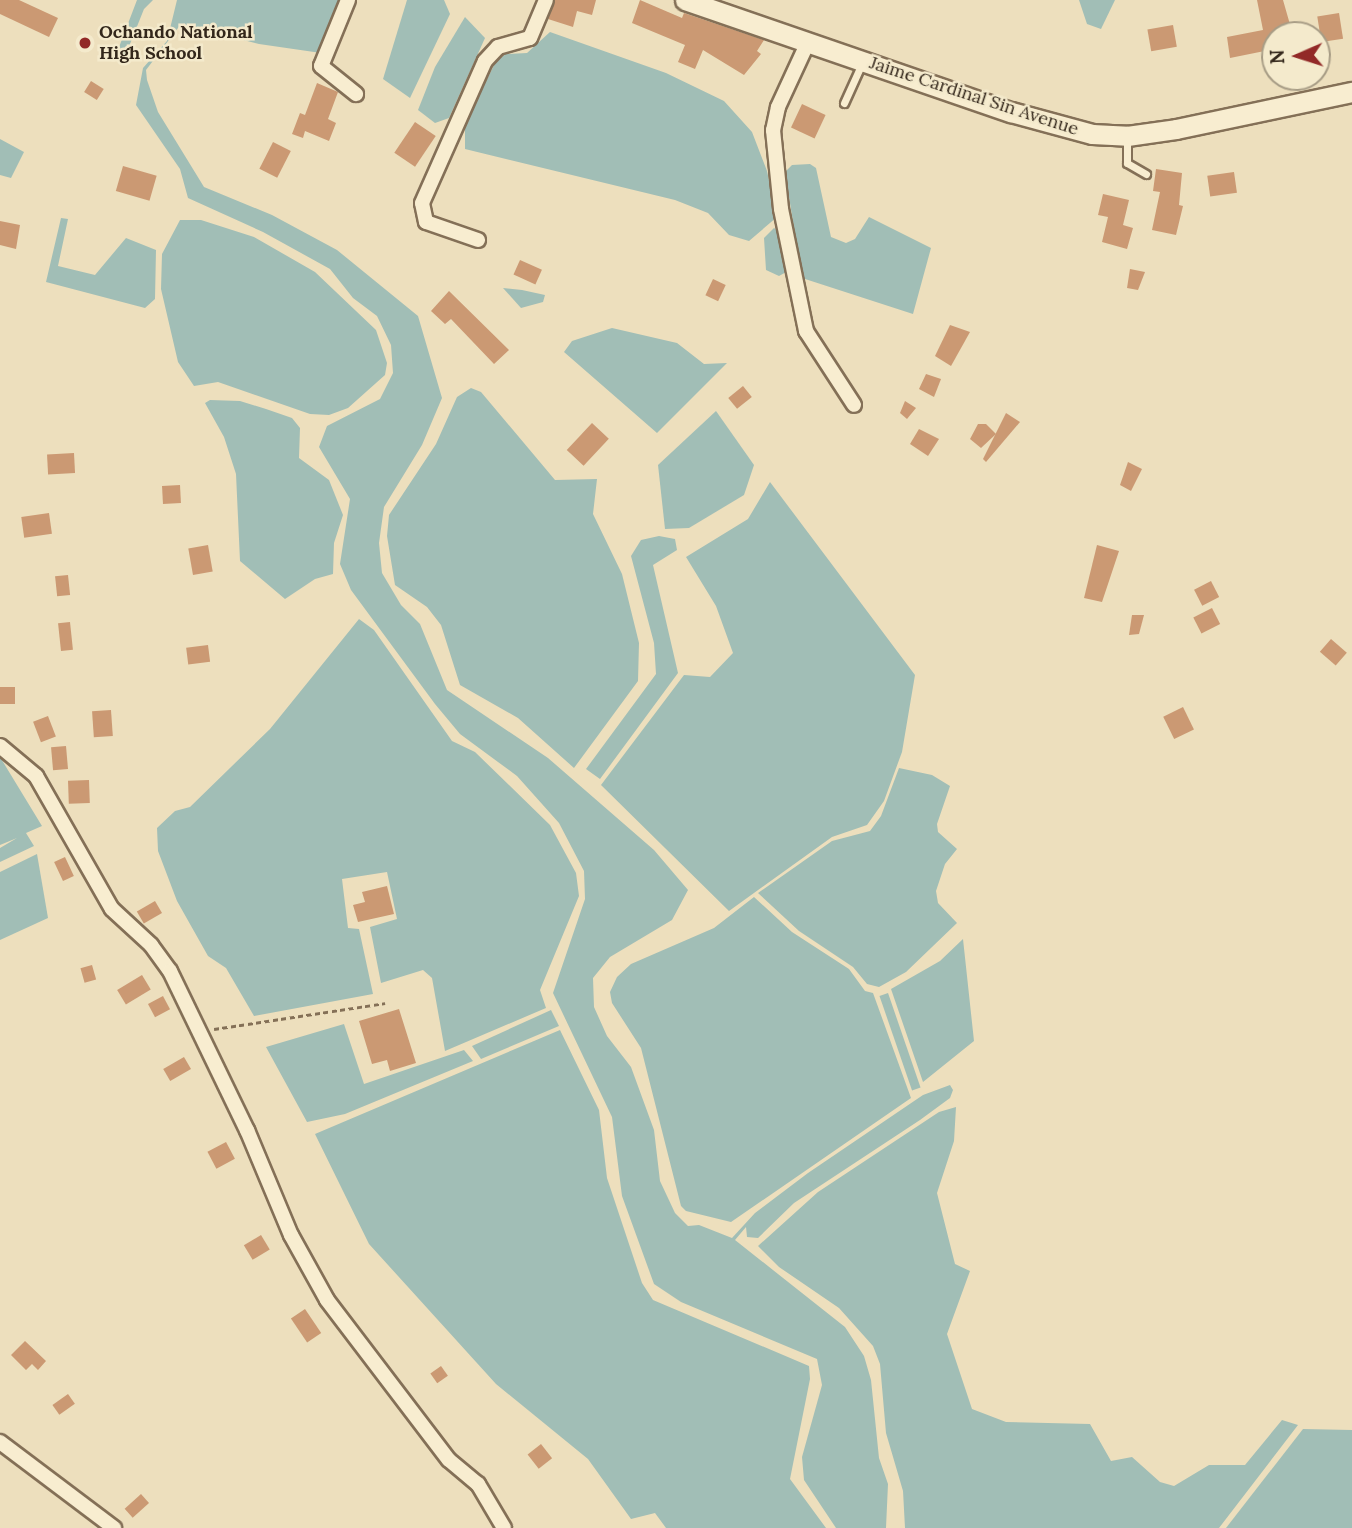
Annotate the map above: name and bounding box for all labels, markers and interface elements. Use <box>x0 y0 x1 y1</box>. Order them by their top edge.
north arrow <box>1261 21 1331 91</box>
place label: Ochando National High School <box>99 22 253 64</box>
marker: Ochando National High School <box>77 35 93 51</box>
text: N <box>1265 49 1289 65</box>
street label: Jaime Cardinal Sin Avenue <box>867 52 1081 140</box>

